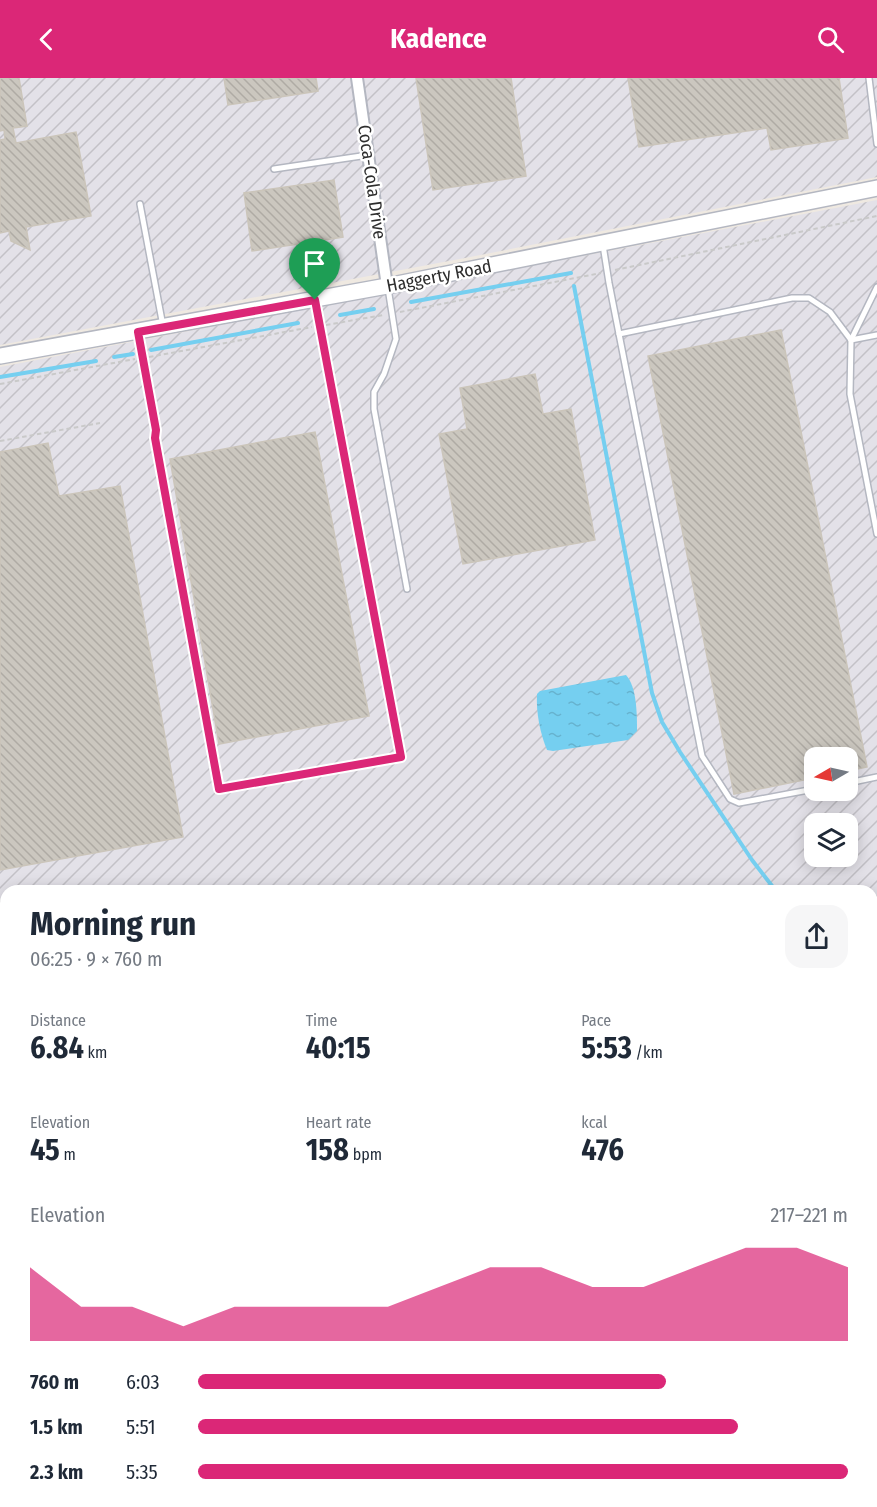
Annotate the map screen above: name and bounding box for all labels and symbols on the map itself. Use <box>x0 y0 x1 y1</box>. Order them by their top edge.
street label: Coca-Cola Drive <box>353 123 391 241</box>
pin <box>289 238 340 300</box>
street label: Haggerty Road <box>384 255 494 297</box>
north arrow <box>804 747 858 801</box>

